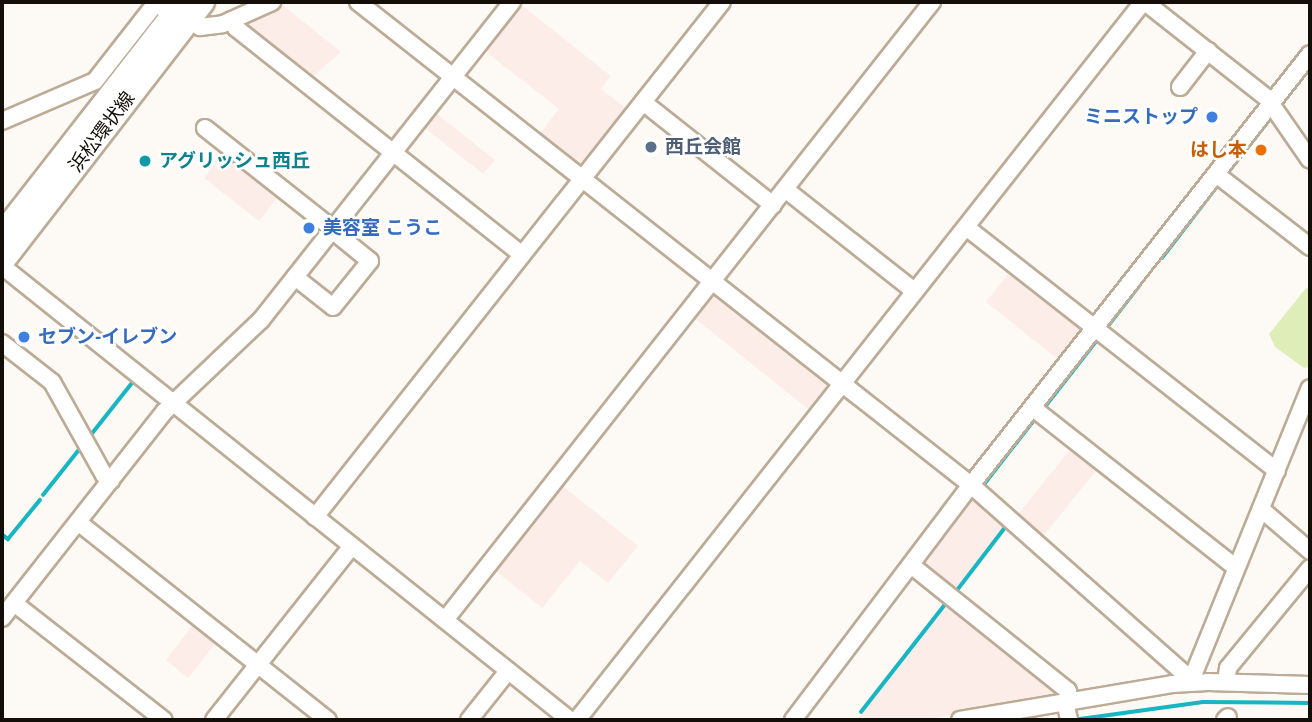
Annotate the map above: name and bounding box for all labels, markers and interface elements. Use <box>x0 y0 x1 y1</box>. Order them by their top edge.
street label: 浜松環状線 <box>64 87 140 177</box>
place label: ミニストップ <box>1084 106 1198 128</box>
marker: ミニストップ <box>1204 109 1220 125</box>
place label: 西丘会館 <box>665 136 741 158</box>
marker: 西丘会館 <box>643 139 659 155</box>
place label: はし本 <box>1190 139 1247 161</box>
marker: はし本 <box>1253 142 1269 158</box>
place label: アグリッシュ西丘 <box>159 150 311 172</box>
marker: アグリッシュ西丘 <box>137 153 153 169</box>
place label: 美容室 こうこ <box>323 217 442 239</box>
marker: 美容室 こうこ <box>301 220 317 236</box>
place label: セブン-イレブン <box>38 326 177 348</box>
marker: セブン-イレブン <box>16 329 32 345</box>

